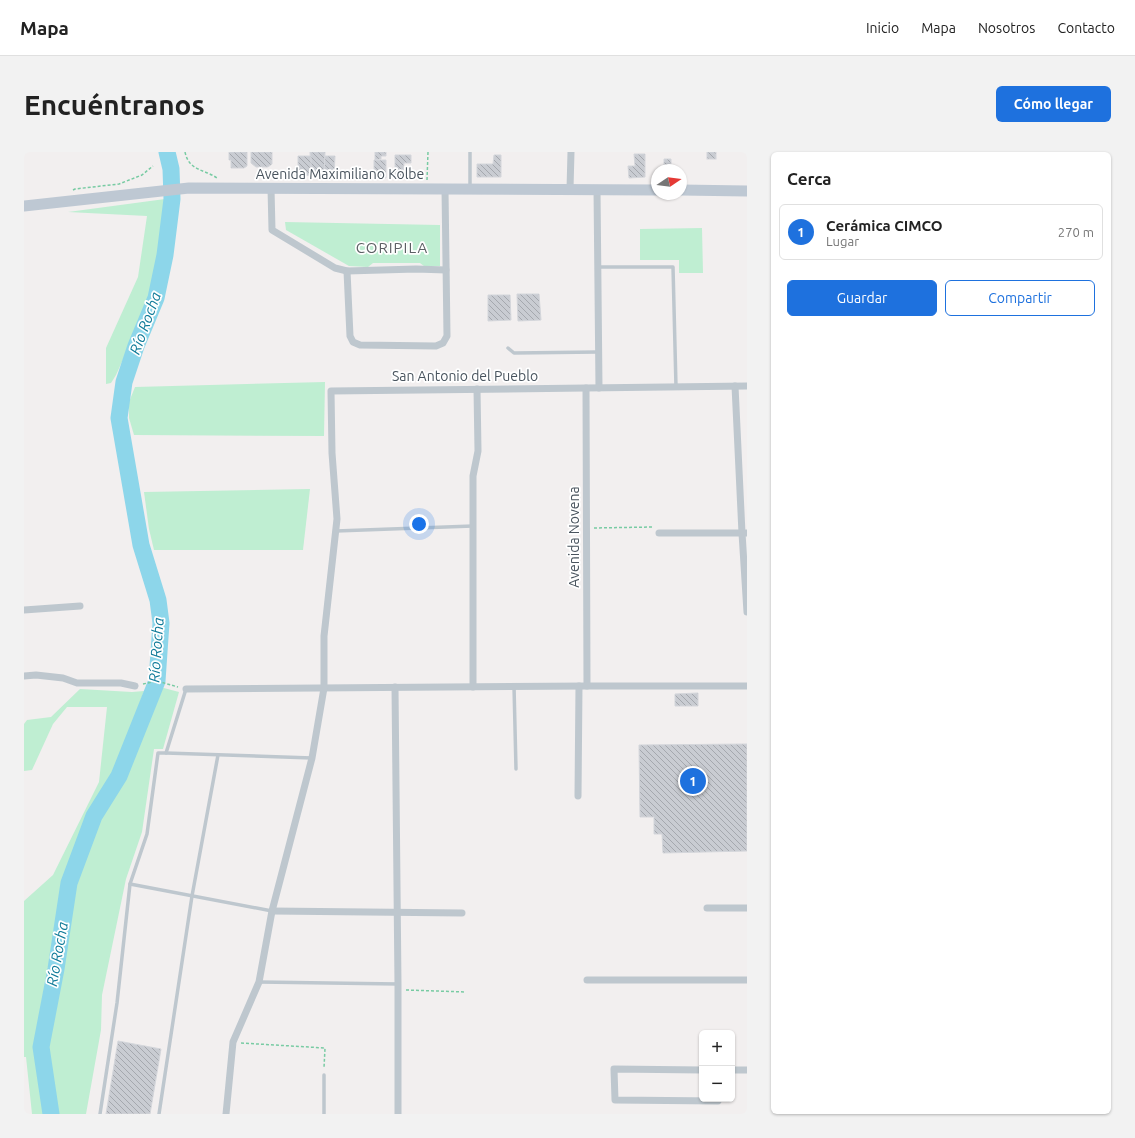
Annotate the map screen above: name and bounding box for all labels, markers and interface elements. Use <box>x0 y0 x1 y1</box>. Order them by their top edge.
text: Mapa <box>20 17 69 39</box>
text: Inicio <box>866 20 899 36</box>
text: Mapa <box>921 20 956 36</box>
text: Nosotros <box>978 20 1035 36</box>
text: Contacto <box>1057 20 1115 36</box>
button: Cómo llegar <box>996 86 1111 122</box>
text: Encuéntranos <box>24 89 205 120</box>
north arrow <box>651 164 687 200</box>
street label: Avenida Maximiliano Kolbe <box>256 166 424 182</box>
text: Cerca <box>787 169 832 188</box>
text: Cerámica CIMCO <box>826 217 943 234</box>
text: 1 <box>797 225 805 239</box>
text: 270 m <box>1058 225 1094 239</box>
text: Lugar <box>826 234 859 248</box>
district label: CORIPILA <box>356 239 428 256</box>
button: Guardar <box>787 280 937 316</box>
button: Compartir <box>945 280 1095 316</box>
water label: Río Rocha <box>126 290 164 356</box>
street label: San Antonio del Pueblo <box>392 368 538 384</box>
street label: Avenida Novena <box>566 486 582 588</box>
your location <box>409 514 429 534</box>
water label: Río Rocha <box>145 617 167 683</box>
pin: 1 <box>680 766 706 796</box>
water label: Río Rocha <box>43 921 71 987</box>
map controls <box>699 1030 735 1102</box>
button: + <box>699 1030 735 1066</box>
button: − <box>699 1066 735 1102</box>

